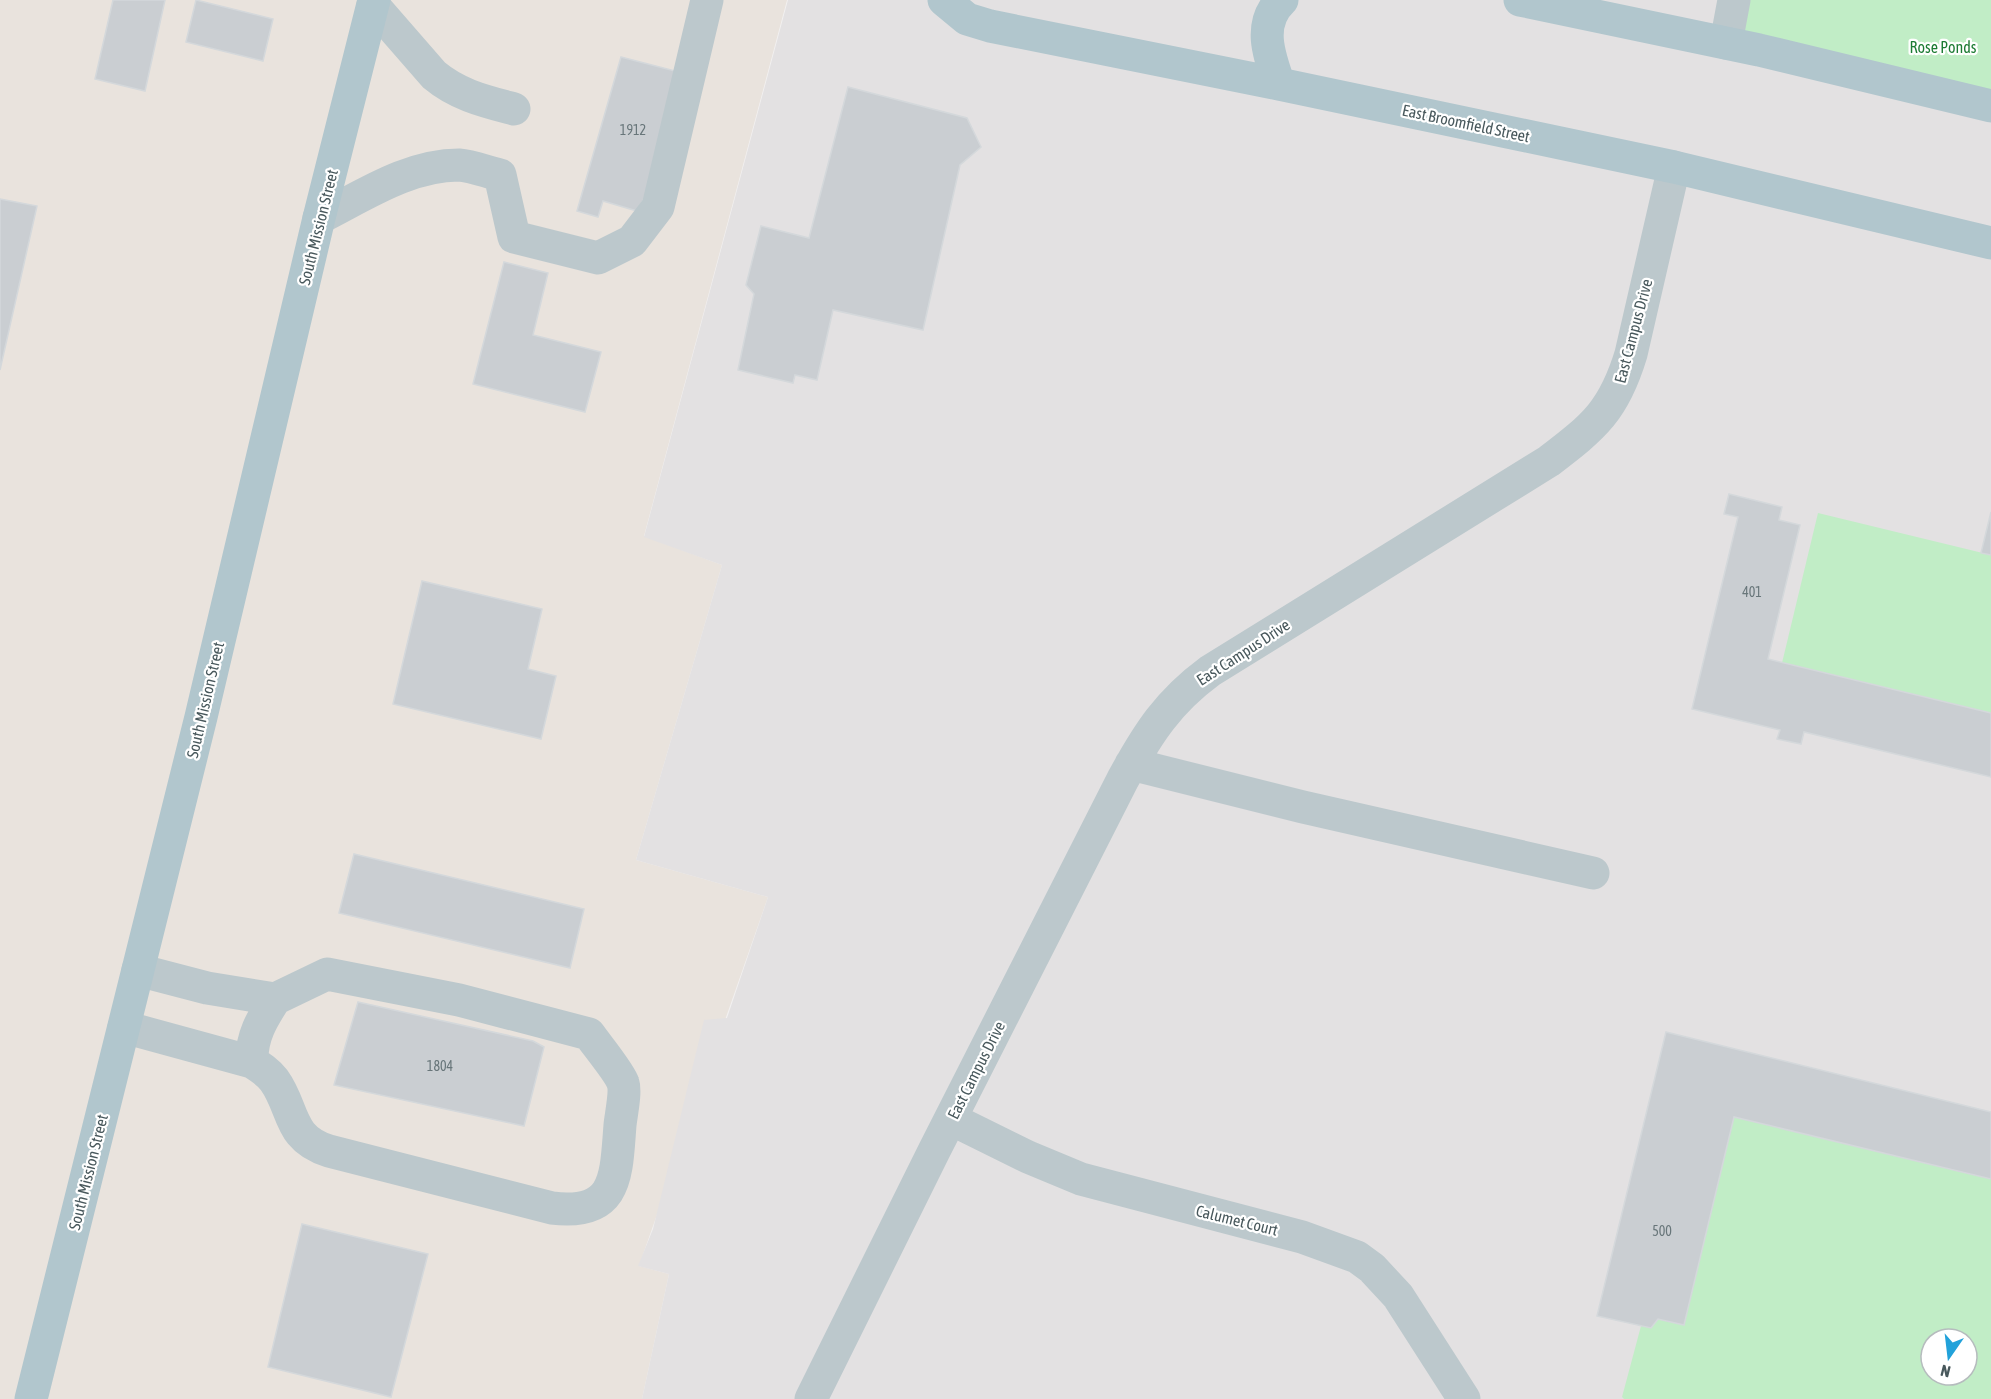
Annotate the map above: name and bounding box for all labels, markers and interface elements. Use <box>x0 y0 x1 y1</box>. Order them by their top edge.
park label: Rose Ponds <box>1910 38 1977 56</box>
street label: East Broomfield Street <box>1401 101 1532 145</box>
house number: 1912 <box>620 122 646 138</box>
street label: South Mission Street <box>295 167 341 287</box>
street label: East Campus Drive <box>1610 277 1657 385</box>
house number: 401 <box>1742 584 1762 600</box>
street label: East Campus Drive <box>1193 615 1293 690</box>
street label: South Mission Street <box>183 640 227 760</box>
street label: East Campus Drive <box>944 1018 1009 1122</box>
house number: 1804 <box>427 1058 454 1074</box>
street label: South Mission Street <box>65 1112 111 1232</box>
street label: Calumet Court <box>1194 1201 1280 1239</box>
house number: 500 <box>1652 1223 1672 1239</box>
north arrow <box>1919 1327 1979 1387</box>
text: N <box>1939 1362 1952 1381</box>

